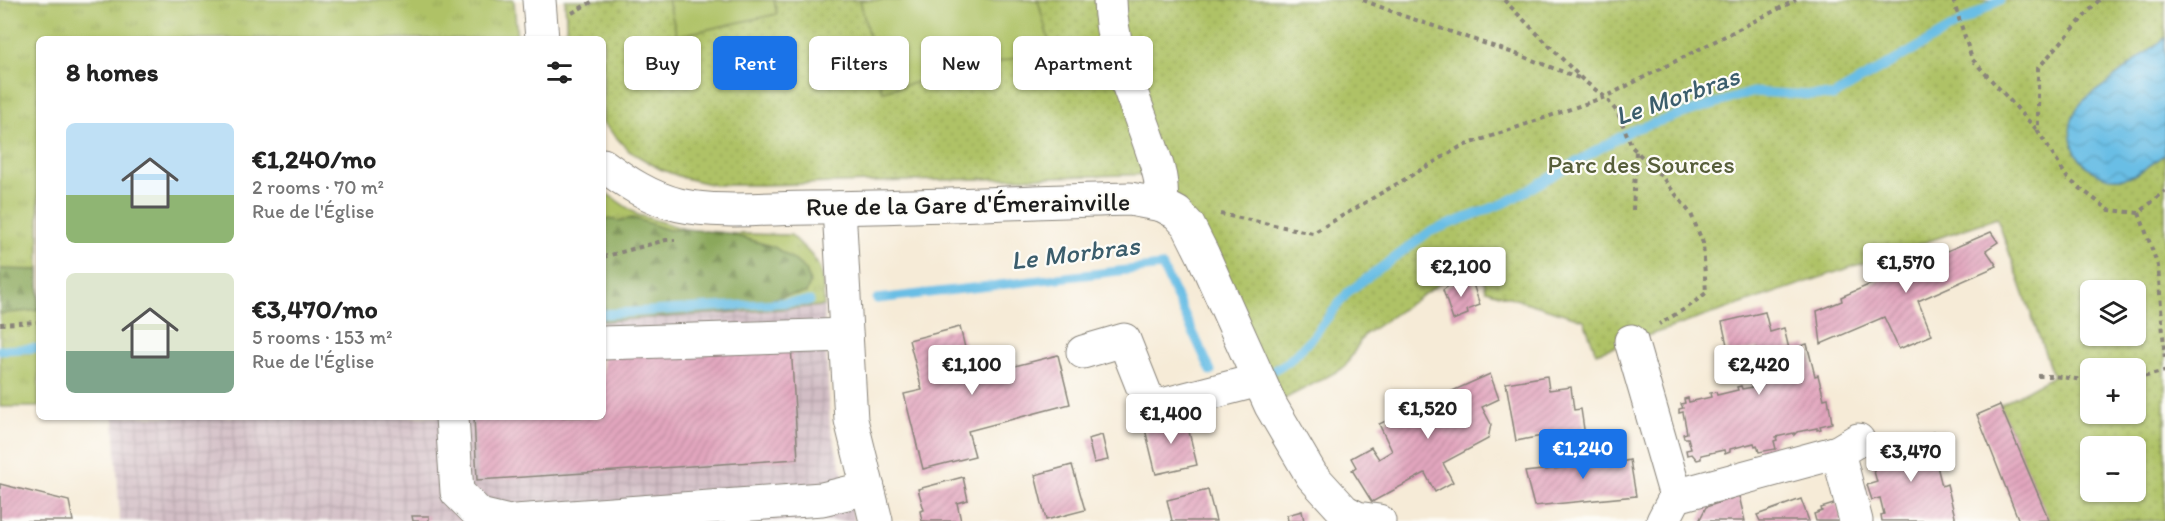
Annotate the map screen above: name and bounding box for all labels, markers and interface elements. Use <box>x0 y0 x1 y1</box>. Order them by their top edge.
chip: Buy <box>624 36 701 90</box>
chip: Rent <box>713 36 797 90</box>
chip: Filters <box>809 36 909 90</box>
chip: New <box>921 36 1001 90</box>
chip: Apartment <box>1013 36 1153 90</box>
text: 8 homes <box>66 56 158 88</box>
icon: filters <box>543 56 576 89</box>
water label: Le Morbras <box>1610 59 1744 132</box>
text: €1,240/mo <box>252 143 376 175</box>
icon: home <box>114 147 186 219</box>
park label: Parc des Sources <box>1547 148 1735 180</box>
text: 2 rooms · 70 m² <box>252 175 384 199</box>
street label: Rue de la Gare d'Émerainville <box>806 185 1130 223</box>
text: Rue de l'Église <box>252 199 374 223</box>
water label: Le Morbras <box>1009 228 1142 277</box>
pin: €1,570 <box>1857 243 1955 294</box>
pin: €2,100 <box>1412 247 1510 298</box>
text: €1,570 <box>1877 250 1935 274</box>
text: €2,100 <box>1431 254 1491 278</box>
map controls <box>2080 280 2146 502</box>
button: layers <box>2080 280 2146 346</box>
text: €3,470/mo <box>252 293 378 325</box>
icon: home <box>114 297 186 369</box>
text: 5 rooms · 153 m² <box>252 325 392 349</box>
pin: €1,100 <box>923 345 1021 396</box>
pin: €2,420 <box>1710 345 1808 396</box>
text: Rue de l'Église <box>252 349 374 373</box>
text: €1,100 <box>942 352 1002 376</box>
text: €2,420 <box>1728 352 1790 376</box>
button: + <box>2080 358 2146 424</box>
pin: €1,520 <box>1379 389 1477 440</box>
pin: €1,400 <box>1122 394 1220 445</box>
text: €1,520 <box>1399 396 1457 420</box>
text: €1,400 <box>1140 401 1202 425</box>
pin: €1,240 <box>1534 429 1632 480</box>
pin: €3,470 <box>1862 432 1960 483</box>
text: €1,240 <box>1553 436 1613 460</box>
button: − <box>2080 436 2146 502</box>
text: €3,470 <box>1880 439 1942 463</box>

